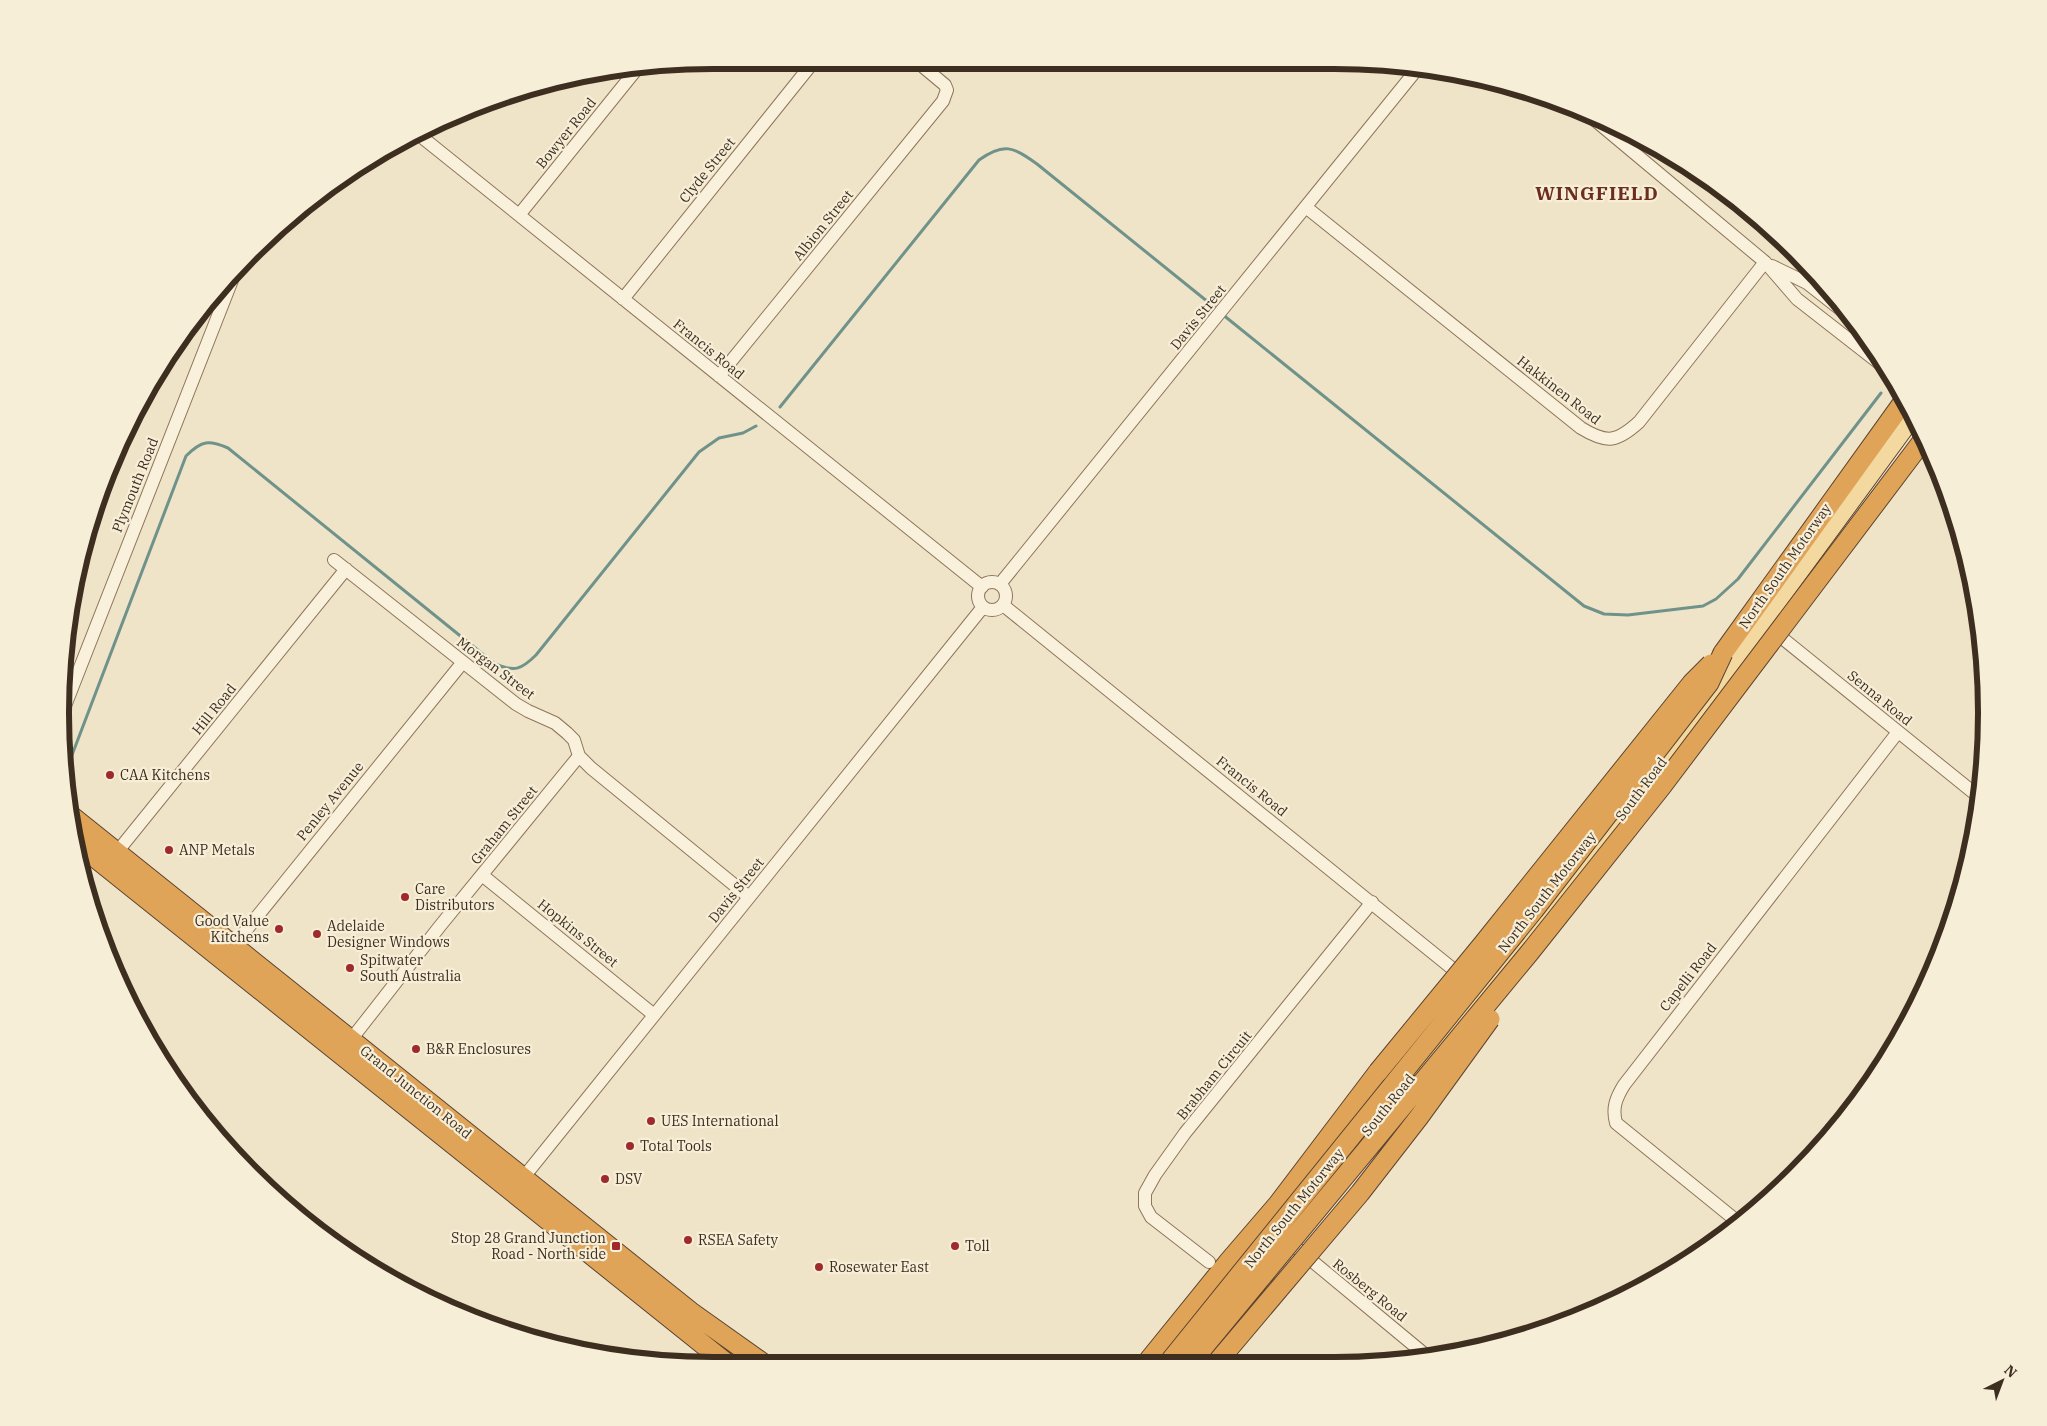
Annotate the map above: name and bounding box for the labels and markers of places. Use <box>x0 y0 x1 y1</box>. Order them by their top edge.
place label: CAA Kitchens <box>120 766 210 784</box>
marker: CAA Kitchens <box>104 769 116 781</box>
place label: ANP Metals <box>179 841 255 859</box>
marker: ANP Metals <box>163 844 175 856</box>
place label: Care Distributors <box>415 880 495 914</box>
marker: Care Distributors <box>399 891 411 903</box>
place label: Good Value Kitchens <box>195 912 269 946</box>
place label: Adelaide Designer Windows <box>327 917 450 951</box>
marker: Good Value Kitchens <box>273 923 285 935</box>
marker: Adelaide Designer Windows <box>311 928 323 940</box>
place label: Spitwater South Australia <box>360 951 462 985</box>
marker: Spitwater South Australia <box>344 962 356 974</box>
place label: B&R Enclosures <box>426 1040 531 1058</box>
marker: B&R Enclosures <box>410 1043 422 1055</box>
place label: UES International <box>661 1112 779 1130</box>
marker: UES International <box>645 1115 657 1127</box>
place label: Total Tools <box>640 1137 712 1155</box>
marker: Total Tools <box>624 1140 636 1152</box>
place label: DSV <box>615 1170 642 1188</box>
marker: DSV <box>599 1173 611 1185</box>
place label: Stop 28 Grand Junction Road - North side <box>451 1229 606 1263</box>
place label: RSEA Safety <box>698 1231 778 1249</box>
marker: RSEA Safety <box>682 1234 694 1246</box>
place label: Toll <box>965 1237 990 1255</box>
marker: Stop 28 Grand Junction Road - North side <box>610 1240 622 1252</box>
marker: Toll <box>949 1240 961 1252</box>
place label: Rosewater East <box>829 1258 929 1276</box>
marker: Rosewater East <box>813 1261 825 1273</box>

